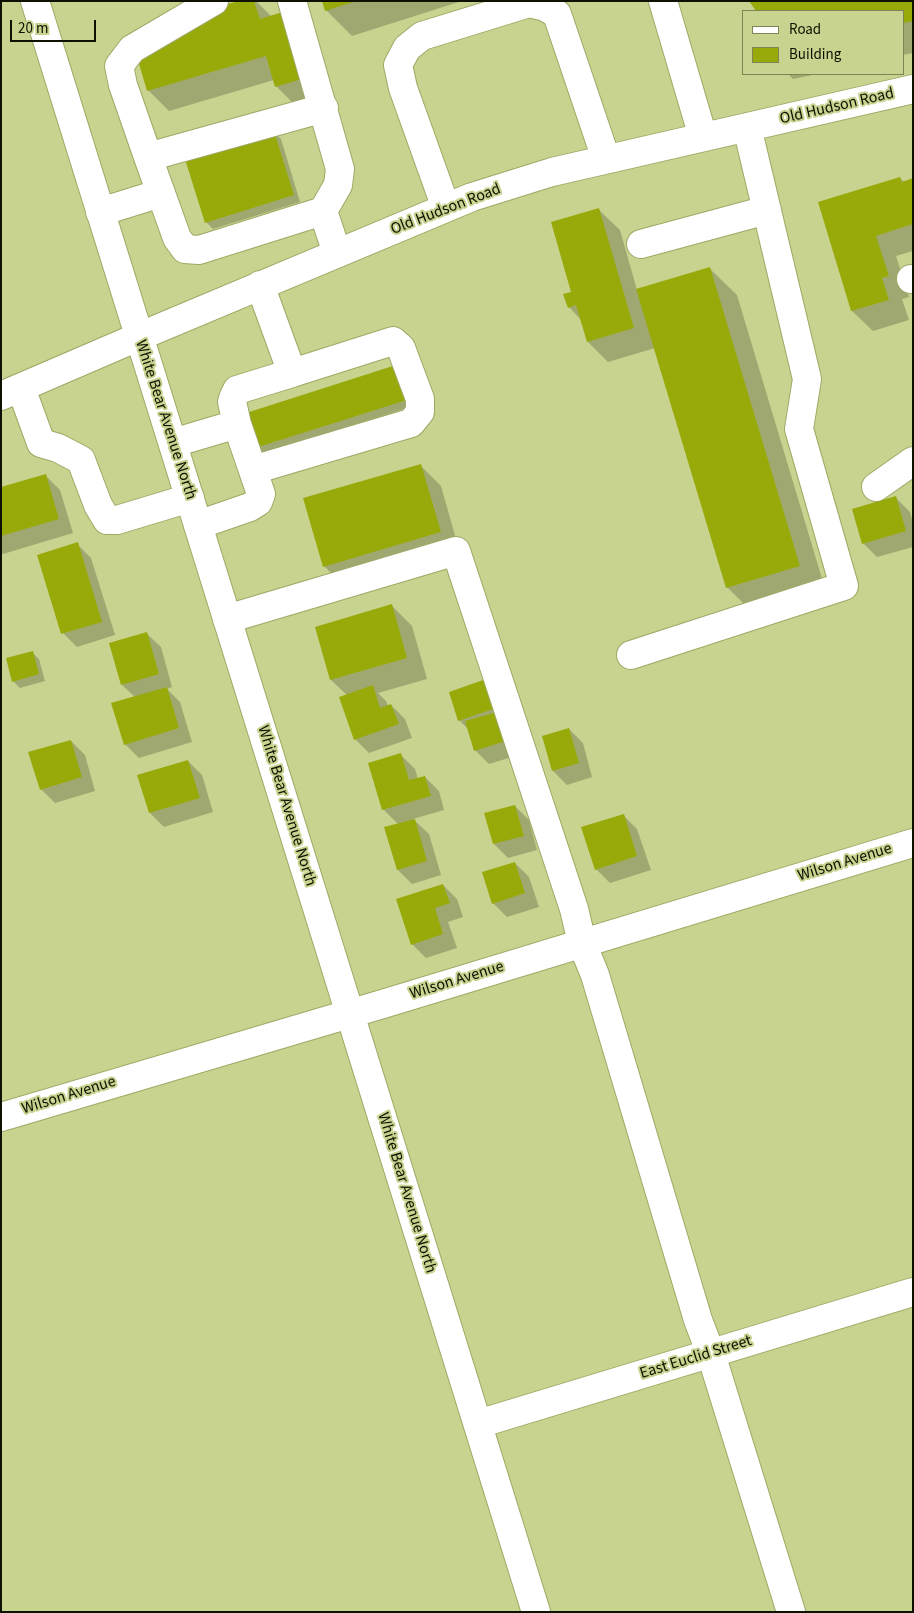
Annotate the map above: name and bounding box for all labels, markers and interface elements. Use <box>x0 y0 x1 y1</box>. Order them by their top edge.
scale bar <box>12 10 99 42</box>
legend <box>742 10 904 75</box>
text: 20 m <box>18 18 48 39</box>
text: Road <box>789 19 821 40</box>
text: Building <box>789 44 841 65</box>
street label: Old Hudson Road <box>778 85 896 129</box>
street label: Old Hudson Road <box>388 180 504 240</box>
street label: White Bear Avenue North <box>130 338 200 502</box>
street label: White Bear Avenue North <box>252 723 320 889</box>
street label: Wilson Avenue <box>796 840 894 886</box>
street label: Wilson Avenue <box>408 958 506 1004</box>
street label: Wilson Avenue <box>20 1073 118 1119</box>
street label: White Bear Avenue North <box>372 1110 440 1276</box>
street label: East Euclid Street <box>638 1332 754 1384</box>

